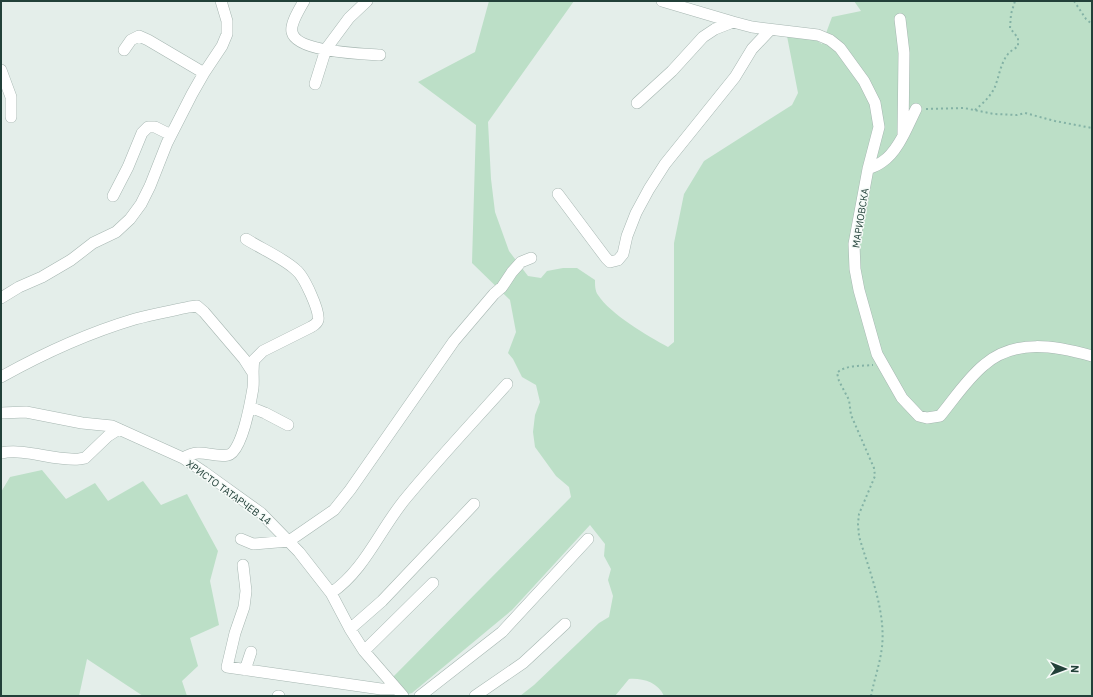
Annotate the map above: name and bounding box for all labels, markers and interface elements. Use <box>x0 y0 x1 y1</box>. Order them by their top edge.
street label: МАРИОВСКА <box>849 187 872 249</box>
street label: ХРИСТО ТАТАРЧЕВ 14 <box>184 457 274 528</box>
north arrow <box>1045 649 1085 689</box>
text: N <box>1068 665 1082 673</box>

